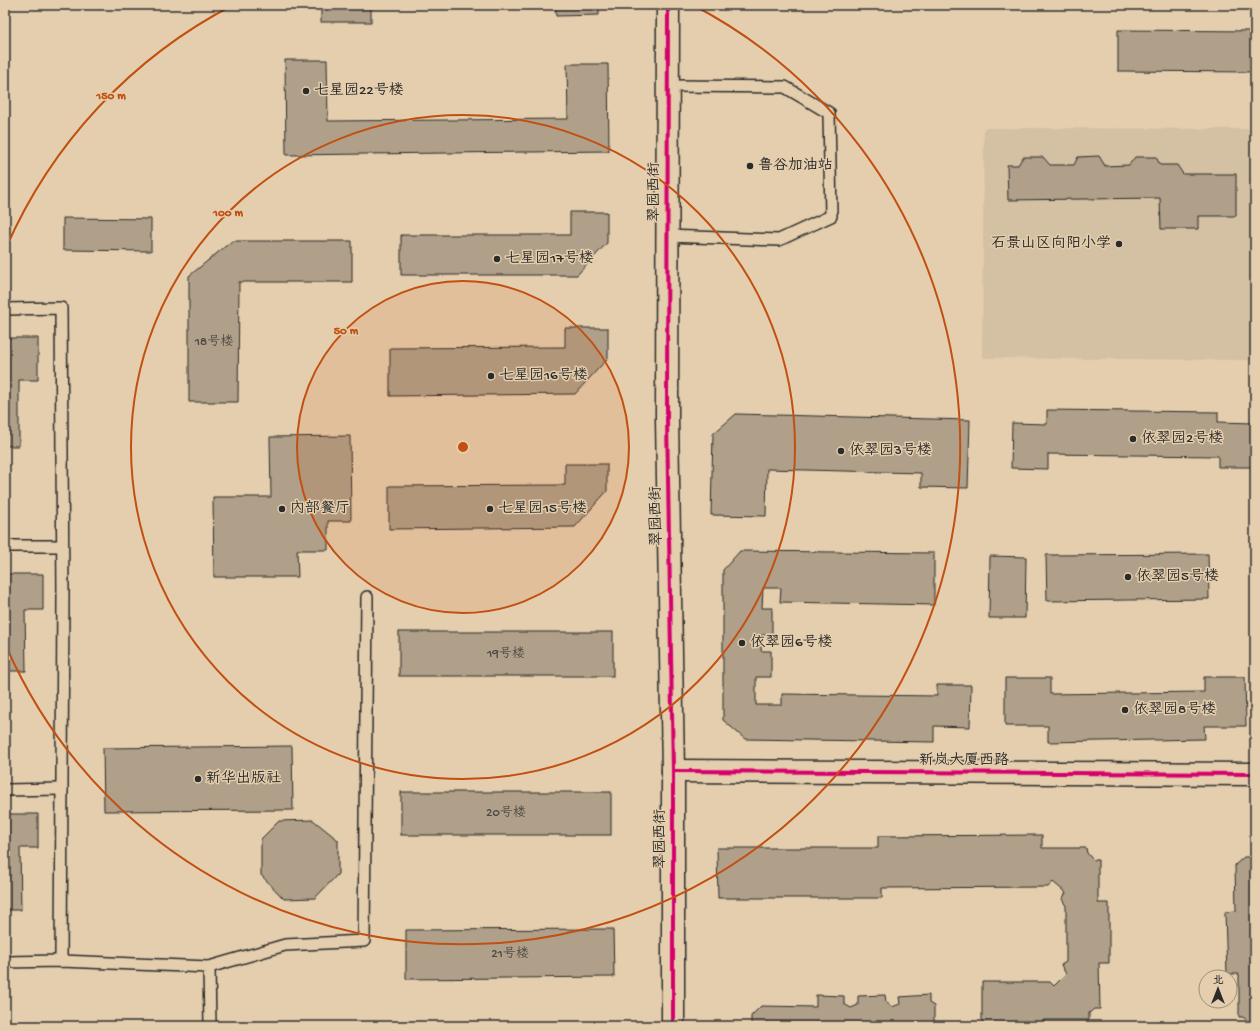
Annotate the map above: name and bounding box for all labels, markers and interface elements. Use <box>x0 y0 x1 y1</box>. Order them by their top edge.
place label: 七星园22号楼 <box>314 82 404 100</box>
marker: 七星园22号楼 <box>301 86 311 96</box>
text: 150 m <box>95 90 126 104</box>
place label: 鲁谷加油站 <box>758 156 833 175</box>
marker: 鲁谷加油站 <box>745 161 755 171</box>
street label: 翠园西街 <box>646 162 664 222</box>
text: 100 m <box>212 207 243 221</box>
place label: 石景山区向阳小学 <box>991 234 1111 253</box>
marker: 石景山区向阳小学 <box>1114 239 1124 249</box>
place label: 七星园17号楼 <box>505 250 594 268</box>
marker: 七星园17号楼 <box>492 254 502 264</box>
text: 50 m <box>334 325 359 339</box>
house number: 18号楼 <box>194 334 233 350</box>
place label: 七星园16号楼 <box>499 367 588 385</box>
marker: 七星园16号楼 <box>486 371 496 381</box>
place label: 依翠园2号楼 <box>1141 430 1223 448</box>
marker: 依翠园2号楼 <box>1128 434 1138 444</box>
centre of rings <box>456 440 470 454</box>
place label: 依翠园3号楼 <box>849 442 932 460</box>
marker: 依翠园3号楼 <box>836 446 846 456</box>
street label: 翠园西街 <box>647 486 667 546</box>
place label: 内部餐厅 <box>290 500 350 518</box>
place label: 七星园15号楼 <box>498 500 587 518</box>
marker: 内部餐厅 <box>277 504 287 514</box>
marker: 七星园15号楼 <box>485 504 495 514</box>
place label: 依翠园5号楼 <box>1136 568 1219 586</box>
marker: 依翠园5号楼 <box>1123 572 1133 582</box>
place label: 依翠园6号楼 <box>750 634 833 652</box>
marker: 依翠园6号楼 <box>737 638 747 648</box>
house number: 19号楼 <box>486 646 525 662</box>
place label: 依翠园8号楼 <box>1133 701 1216 719</box>
marker: 依翠园8号楼 <box>1120 705 1130 715</box>
street label: 新岚大厦西路 <box>919 752 1009 770</box>
place label: 新华出版社 <box>206 770 281 788</box>
marker: 新华出版社 <box>193 774 203 784</box>
house number: 20号楼 <box>486 805 526 821</box>
street label: 翠园西街 <box>652 809 670 869</box>
house number: 21号楼 <box>491 946 529 962</box>
north arrow <box>1198 969 1238 1009</box>
text: 北 <box>1213 975 1224 987</box>

